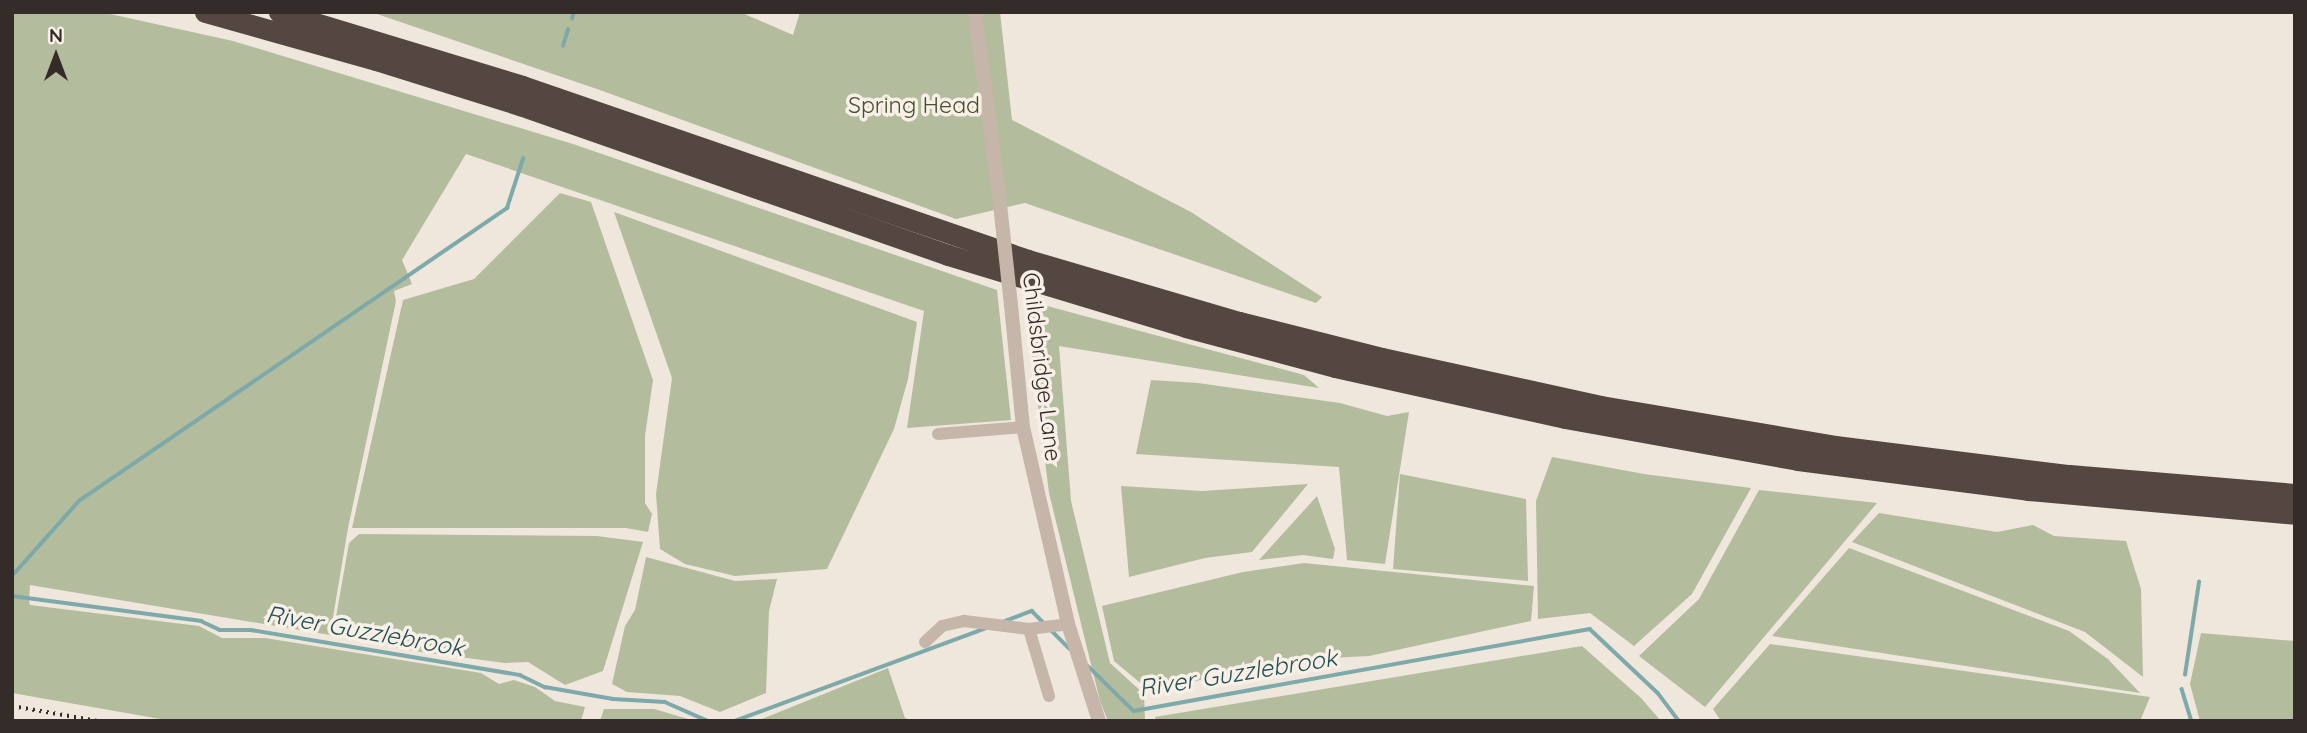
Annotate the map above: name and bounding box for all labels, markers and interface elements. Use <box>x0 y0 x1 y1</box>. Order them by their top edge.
north arrow <box>21 21 91 91</box>
text: N <box>49 23 63 47</box>
park label: Spring Head <box>848 91 980 119</box>
street label: Childsbridge Lane <box>1017 271 1067 463</box>
water label: River Guzzlebrook <box>264 599 466 663</box>
water label: River Guzzlebrook <box>1137 643 1339 703</box>

